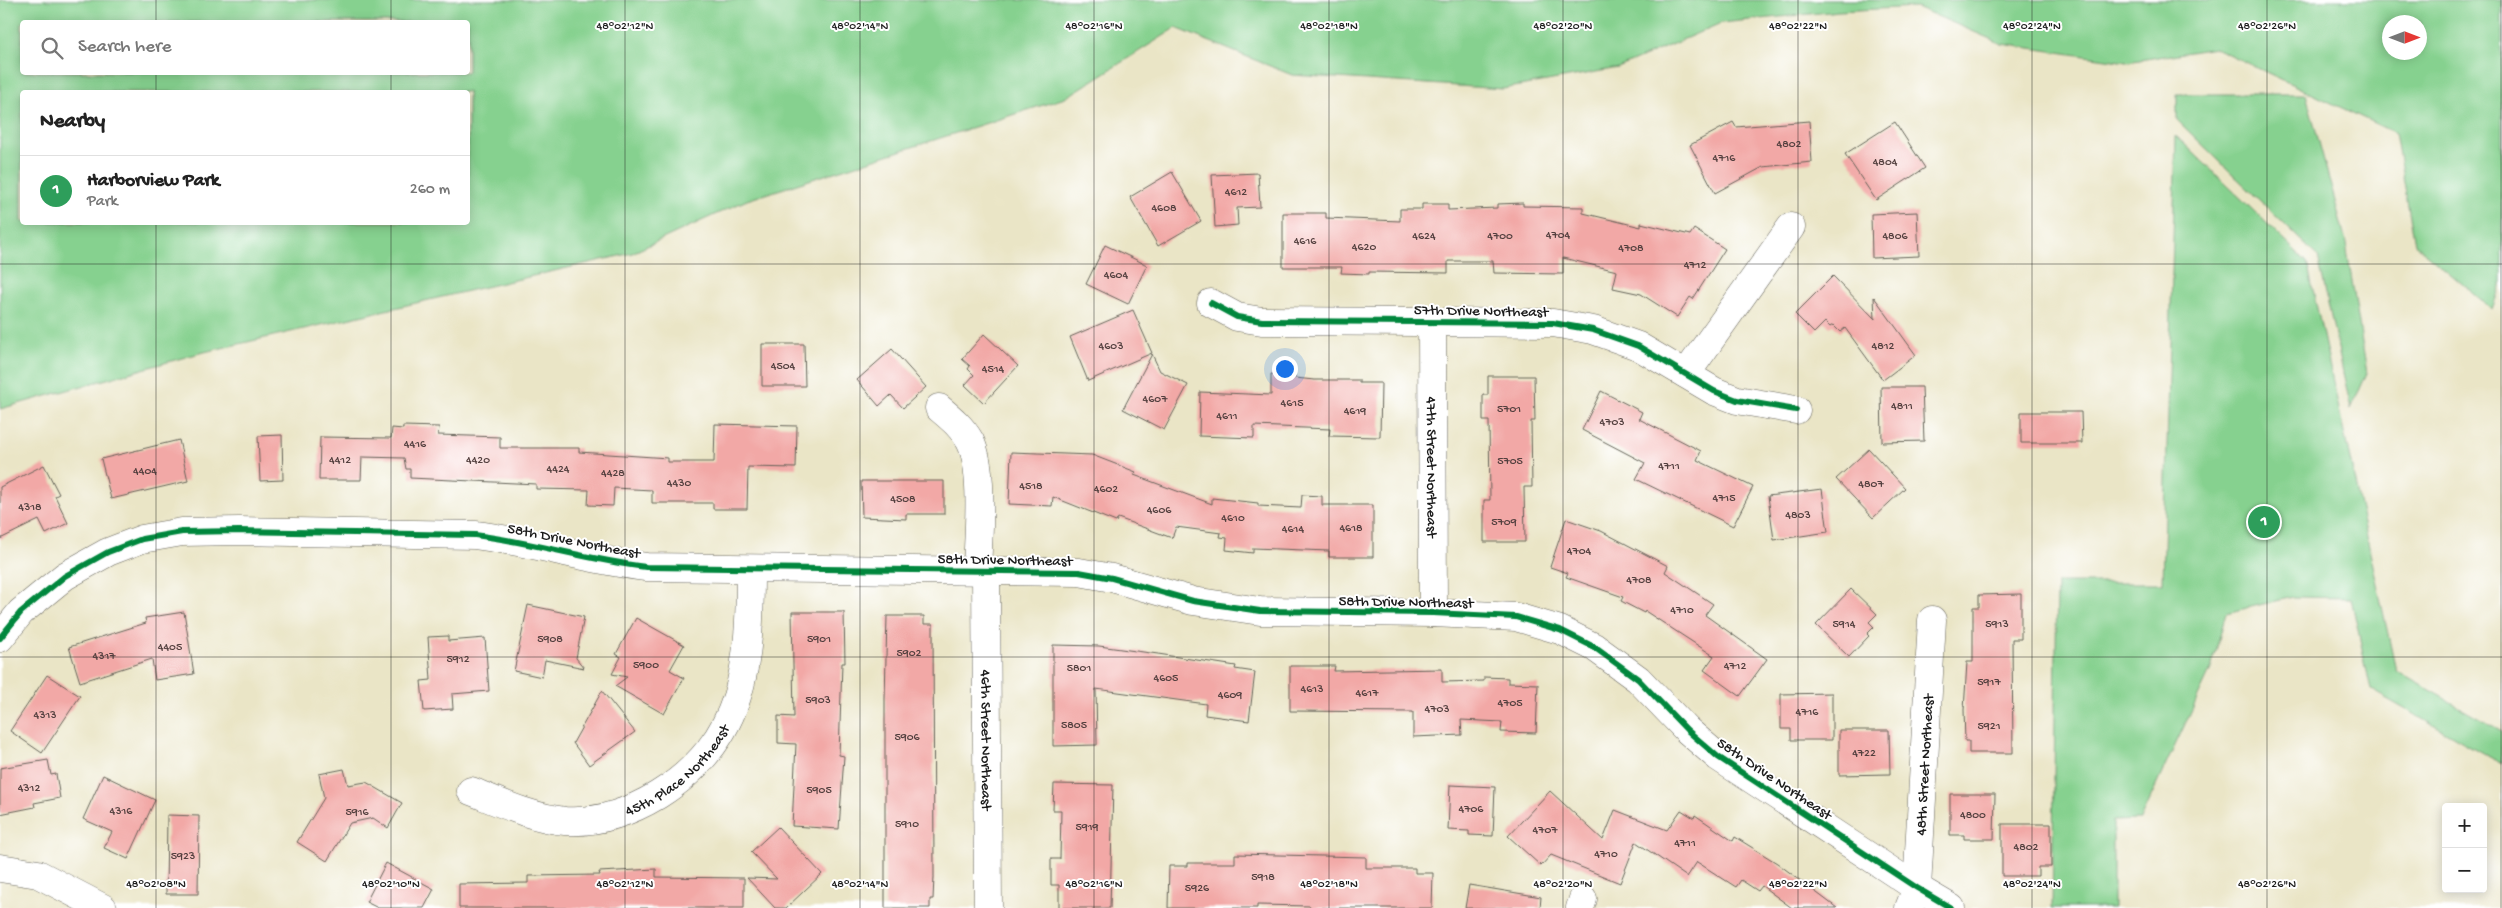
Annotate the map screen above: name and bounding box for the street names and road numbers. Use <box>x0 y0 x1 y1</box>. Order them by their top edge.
street label: 57th Drive Northeast <box>1414 302 1550 322</box>
street label: 47th Street Northeast <box>1421 396 1440 539</box>
street label: 58th Drive Northeast <box>506 520 643 564</box>
street label: 58th Drive Northeast <box>937 551 1074 571</box>
street label: 58th Drive Northeast <box>1338 593 1475 613</box>
street label: 46th Street Northeast <box>976 670 994 812</box>
street label: 48th Street Northeast <box>1913 692 1939 836</box>
street label: 45th Place Northeast <box>623 720 736 821</box>
street label: 58th Drive Northeast <box>1713 734 1836 826</box>

